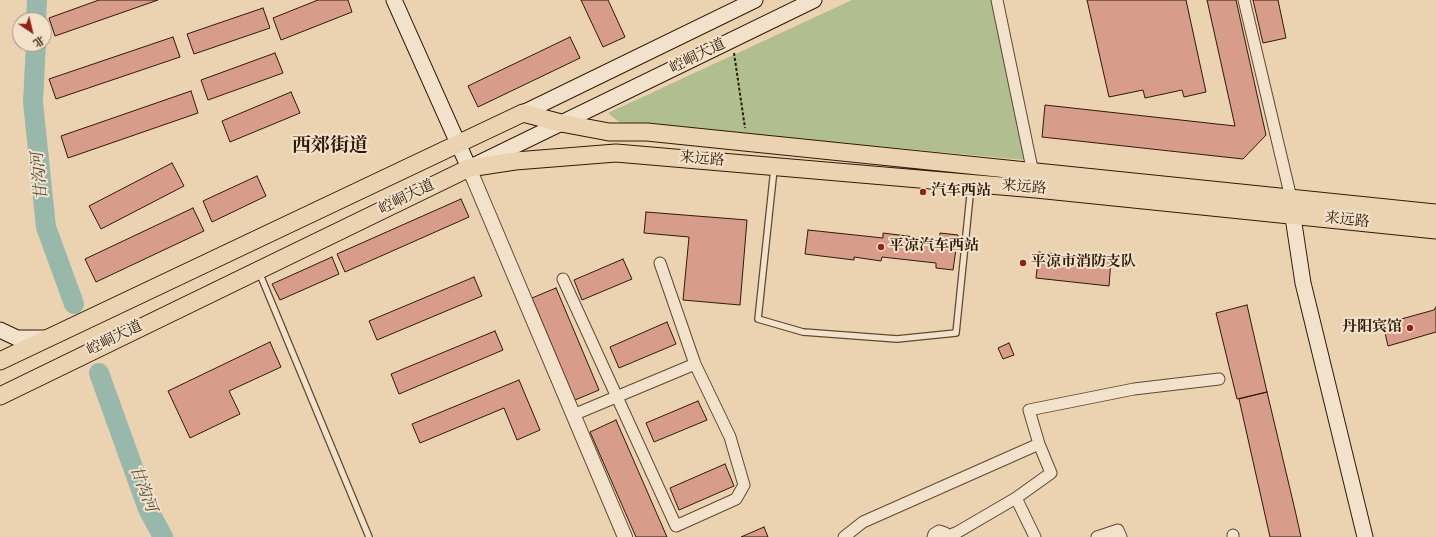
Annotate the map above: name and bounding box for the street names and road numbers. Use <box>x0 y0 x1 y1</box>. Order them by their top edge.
street label: 崆峒大道 <box>667 36 729 78</box>
street label: 来远路 <box>679 149 725 171</box>
street label: 崆峒大道 <box>376 177 438 219</box>
street label: 来远路 <box>1001 177 1047 199</box>
street label: 来远路 <box>1324 210 1370 232</box>
street label: 崆峒大道 <box>84 318 146 360</box>

